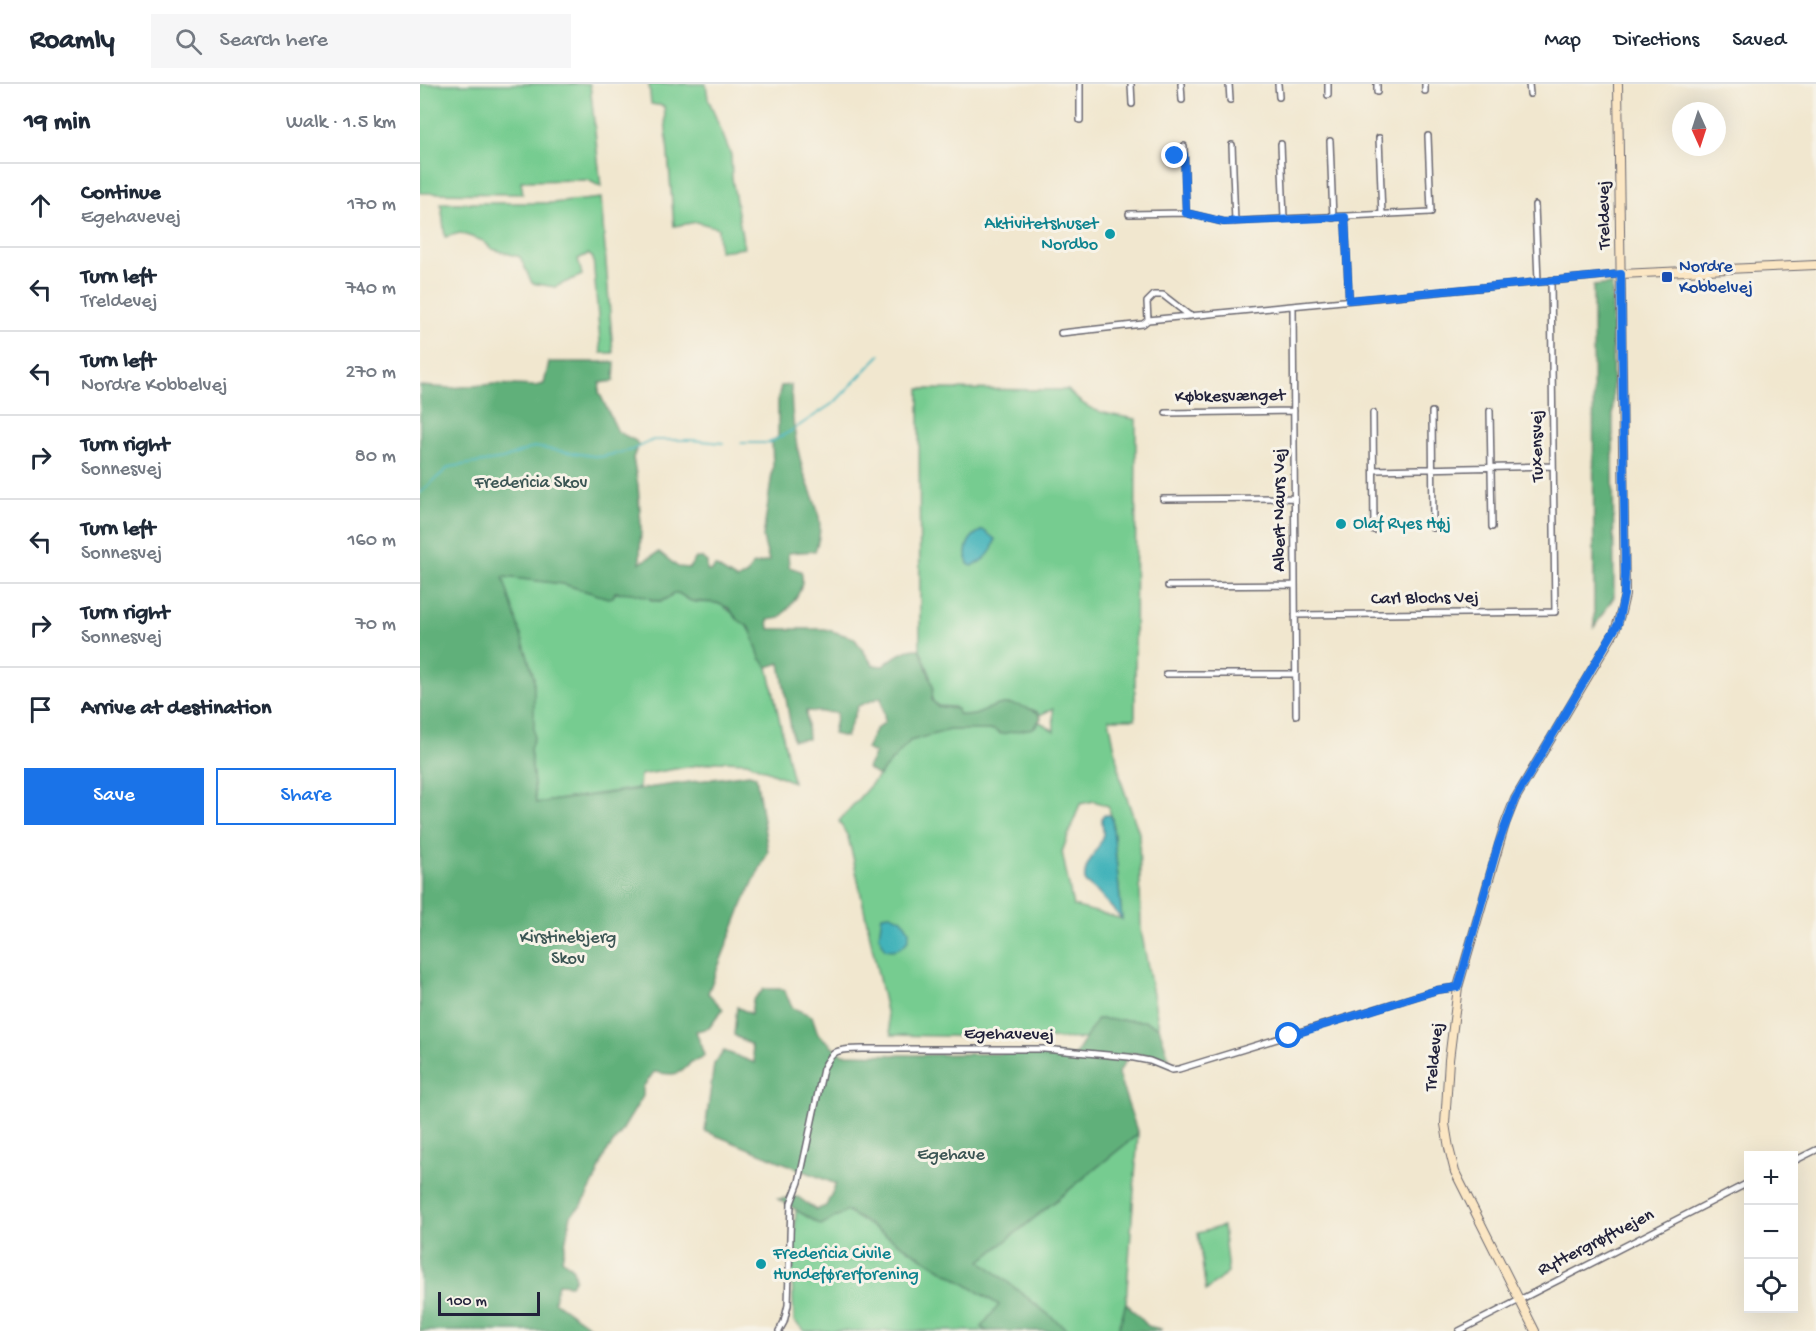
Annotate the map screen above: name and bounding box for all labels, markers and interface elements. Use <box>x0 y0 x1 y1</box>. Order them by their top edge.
search box <box>151 14 571 68</box>
text: Roamly <box>30 25 115 58</box>
icon: search <box>172 25 205 58</box>
text: Search here <box>220 28 328 54</box>
text: Map <box>1544 29 1581 54</box>
text: Directions <box>1614 29 1699 54</box>
text: Saved <box>1732 29 1786 54</box>
north arrow <box>1672 102 1726 156</box>
text: 19 min <box>24 108 90 139</box>
text: Walk · 1.5 km <box>286 112 396 135</box>
route end <box>1161 142 1187 168</box>
street label: Treldevej <box>1594 180 1616 251</box>
text: Continue <box>81 181 161 207</box>
icon: ahead <box>24 189 57 222</box>
text: 170 m <box>347 194 396 217</box>
text: Egehavevej <box>81 207 181 230</box>
place label: Aktivitetshuset Nordbo <box>984 214 1100 256</box>
marker: Aktivitetshuset Nordbo <box>1103 227 1117 241</box>
place label: Nordre Kobbelvej <box>1679 257 1753 299</box>
text: Turn left <box>81 265 155 291</box>
marker: Nordre Kobbelvej <box>1660 270 1674 284</box>
icon: left <box>24 273 57 306</box>
text: 740 m <box>346 278 396 301</box>
text: Treldevej <box>81 291 158 314</box>
text: Turn left <box>81 349 155 375</box>
icon: left <box>24 357 57 390</box>
text: 270 m <box>346 362 396 385</box>
text: Nordre Kobbelvej <box>81 375 228 398</box>
street label: Købkesvænget <box>1175 386 1287 408</box>
street label: Tuxensvej <box>1527 410 1549 483</box>
text: Turn right <box>81 433 169 459</box>
icon: right <box>24 441 57 474</box>
text: 80 m <box>355 446 396 469</box>
street label: Albert Naurs Vej <box>1270 448 1291 572</box>
text: Sonnesvej <box>81 459 162 482</box>
park label: Fredericia Skov <box>474 473 588 494</box>
place label: Olaf Ryes Høj <box>1353 514 1451 535</box>
text: Turn left <box>81 517 155 543</box>
marker: Olaf Ryes Høj <box>1334 517 1348 531</box>
icon: left <box>24 525 57 558</box>
text: 160 m <box>347 530 396 553</box>
text: Sonnesvej <box>81 543 162 566</box>
street label: Carl Blochs Vej <box>1371 588 1479 610</box>
text: Turn right <box>81 601 169 627</box>
icon: right <box>24 609 57 642</box>
text: 70 m <box>355 614 396 637</box>
text: Sonnesvej <box>81 627 162 650</box>
icon: arrive <box>24 693 57 726</box>
text: Arrive at destination <box>81 696 271 722</box>
button: Save <box>24 768 204 825</box>
button: Share <box>216 768 396 825</box>
park label: Kirstinebjerg Skov <box>520 928 616 970</box>
route start <box>1275 1022 1301 1048</box>
street label: Treldevej <box>1421 1022 1449 1093</box>
street label: Egehavevej <box>964 1024 1054 1046</box>
park label: Egehave <box>917 1145 986 1166</box>
map controls <box>1744 1151 1798 1313</box>
button: + <box>1744 1151 1798 1205</box>
street label: Ryttergrøftvejen <box>1534 1204 1658 1281</box>
button: − <box>1744 1205 1798 1259</box>
place label: Fredericia Civile Hundeførerforening <box>772 1244 919 1286</box>
marker: Fredericia Civile Hundeførerforening <box>754 1257 768 1271</box>
button: locate <box>1744 1259 1798 1313</box>
scale bar <box>438 1289 540 1316</box>
text: 100 m <box>447 1293 487 1312</box>

